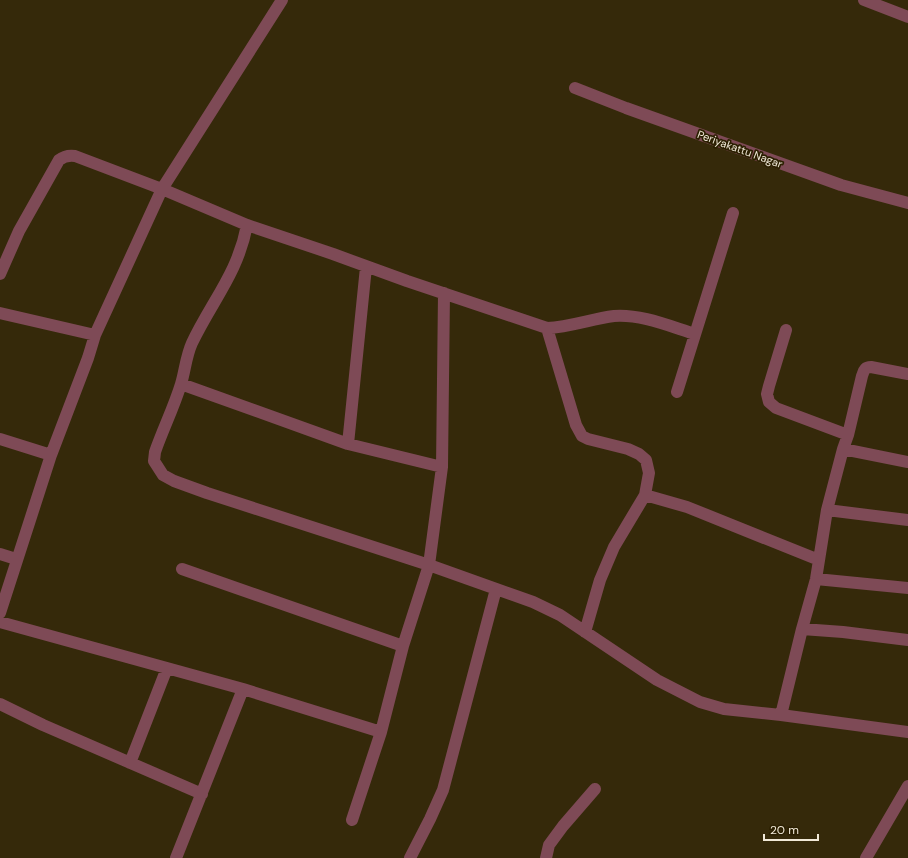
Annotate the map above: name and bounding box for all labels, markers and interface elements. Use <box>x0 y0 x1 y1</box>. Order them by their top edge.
street label: Periyakattu Nagar <box>695 127 785 171</box>
scale bar <box>764 816 818 842</box>
text: 20 m <box>770 822 799 838</box>

